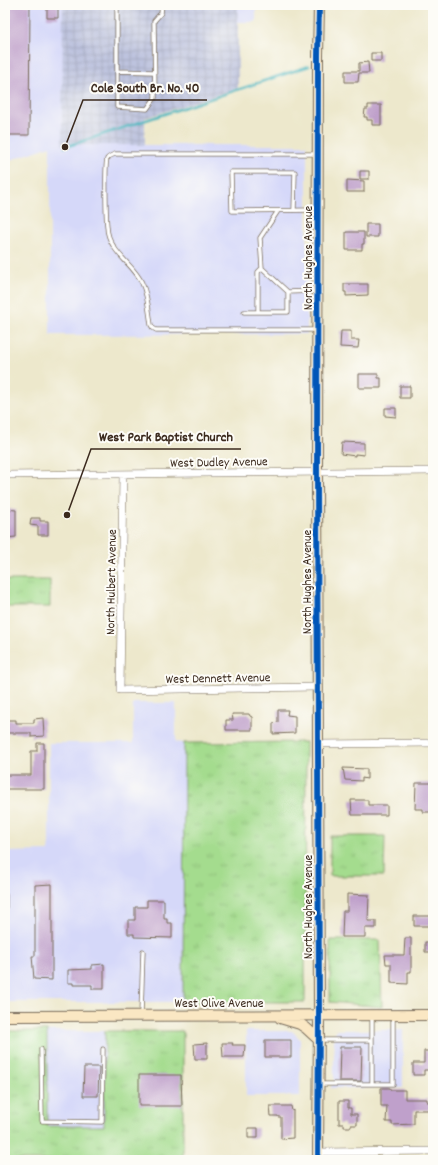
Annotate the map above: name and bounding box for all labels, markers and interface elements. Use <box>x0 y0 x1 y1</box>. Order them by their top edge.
callout: Cole South Br. No. 40 <box>83 74 207 100</box>
text: Cole South Br. No. 40 <box>91 79 199 99</box>
street label: North Hughes Avenue <box>300 206 319 310</box>
callout: West Park Baptist Church <box>91 423 241 449</box>
text: West Park Baptist Church <box>99 428 233 448</box>
street label: West Dudley Avenue <box>170 453 268 474</box>
street label: North Hulbert Avenue <box>102 529 123 635</box>
street label: North Hughes Avenue <box>299 530 318 634</box>
street label: West Dennett Avenue <box>166 669 271 690</box>
street label: North Hughes Avenue <box>300 855 319 959</box>
street label: West Olive Avenue <box>174 995 264 1014</box>

